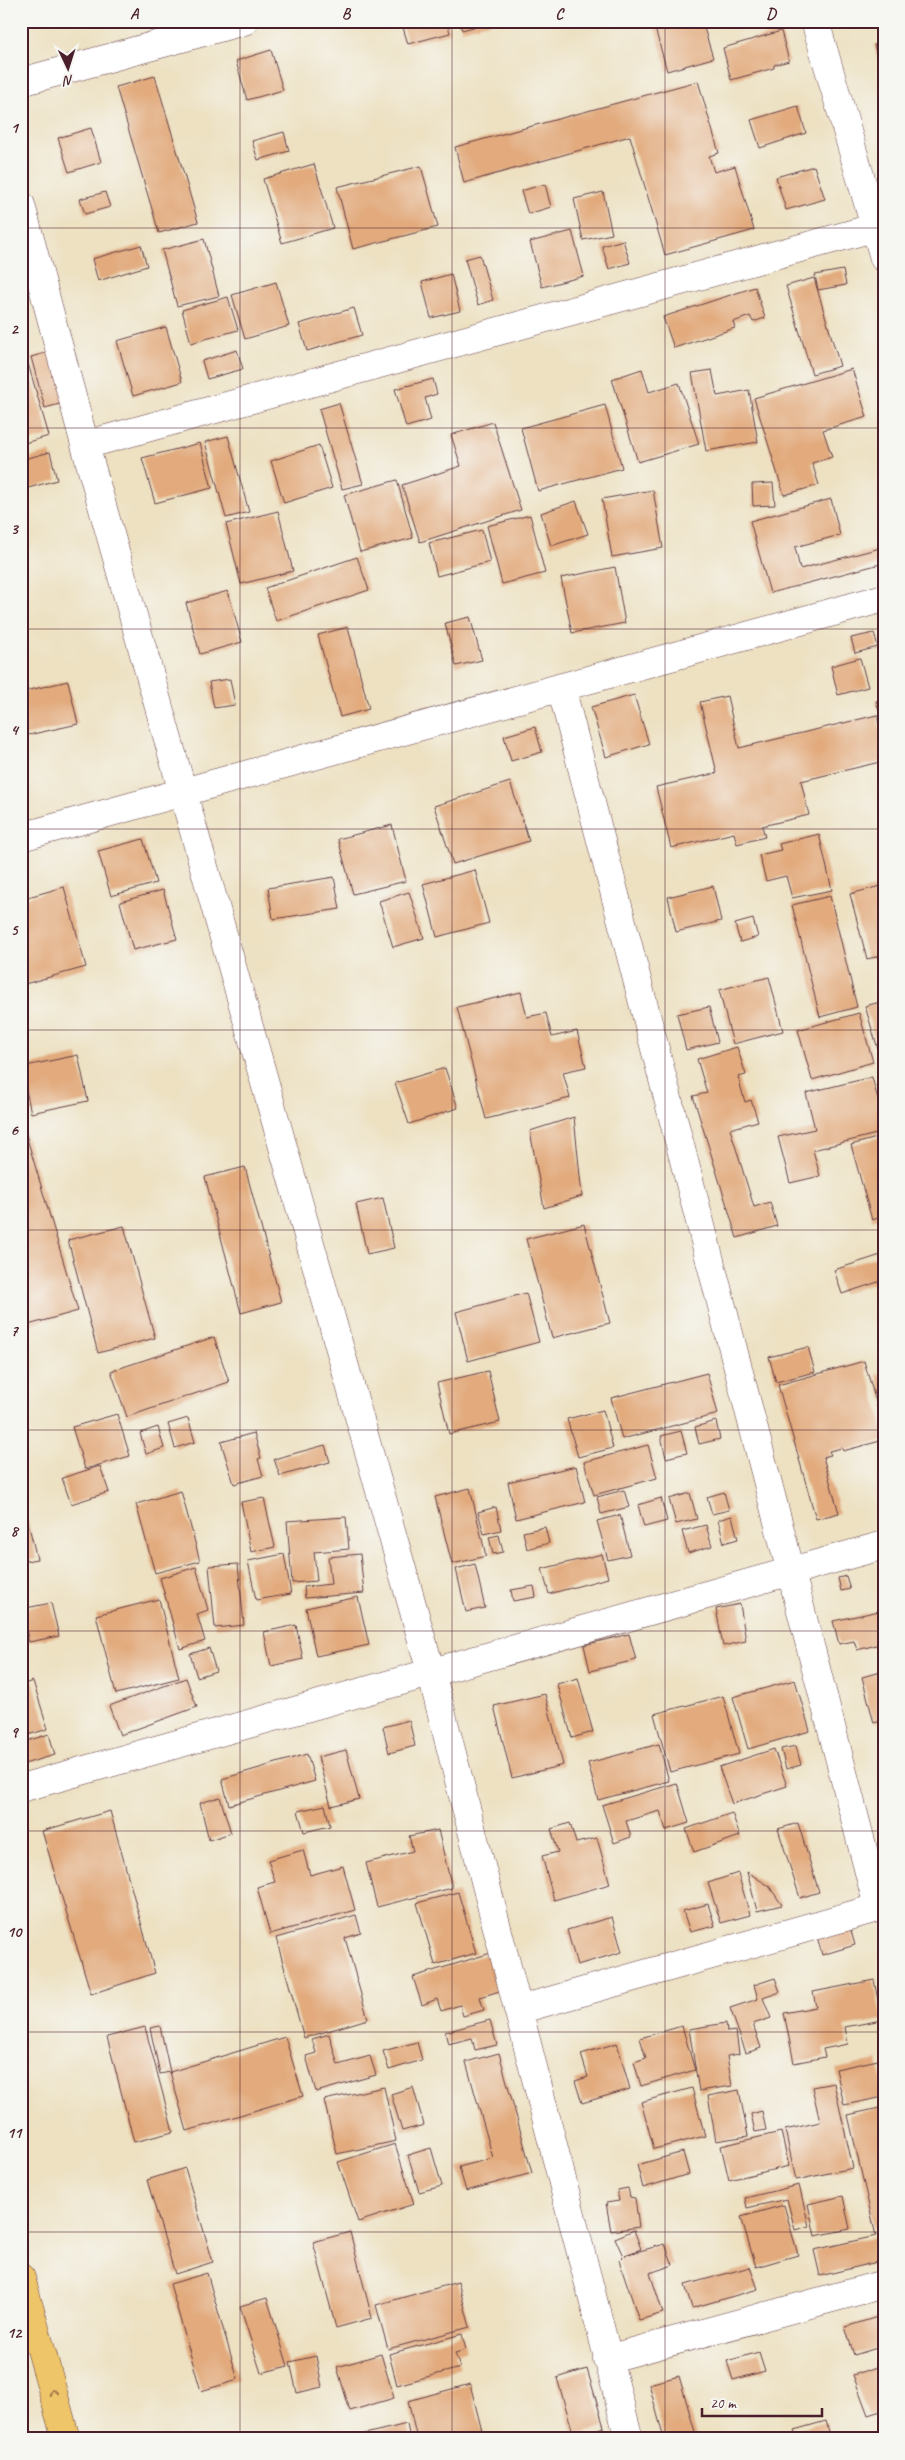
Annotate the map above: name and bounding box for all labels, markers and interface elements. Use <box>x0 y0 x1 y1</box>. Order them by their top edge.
text: A <box>130 4 140 24</box>
text: B <box>342 4 352 24</box>
text: C <box>555 4 565 24</box>
text: D <box>766 4 777 24</box>
north arrow <box>42 42 92 92</box>
text: N <box>62 72 74 89</box>
text: 1 <box>10 118 19 138</box>
text: 2 <box>10 319 19 339</box>
text: 3 <box>10 519 19 539</box>
text: 4 <box>10 720 19 740</box>
text: 5 <box>11 920 20 940</box>
text: 6 <box>10 1120 19 1140</box>
text: 7 <box>10 1321 19 1341</box>
text: 8 <box>10 1521 19 1541</box>
text: 9 <box>10 1722 19 1742</box>
text: 10 <box>7 1922 23 1942</box>
text: 11 <box>7 2123 23 2143</box>
text: 12 <box>7 2323 23 2343</box>
scale bar <box>702 2385 822 2417</box>
one-way arrow <box>48 2387 59 2396</box>
text: 20 m <box>710 2394 737 2413</box>

